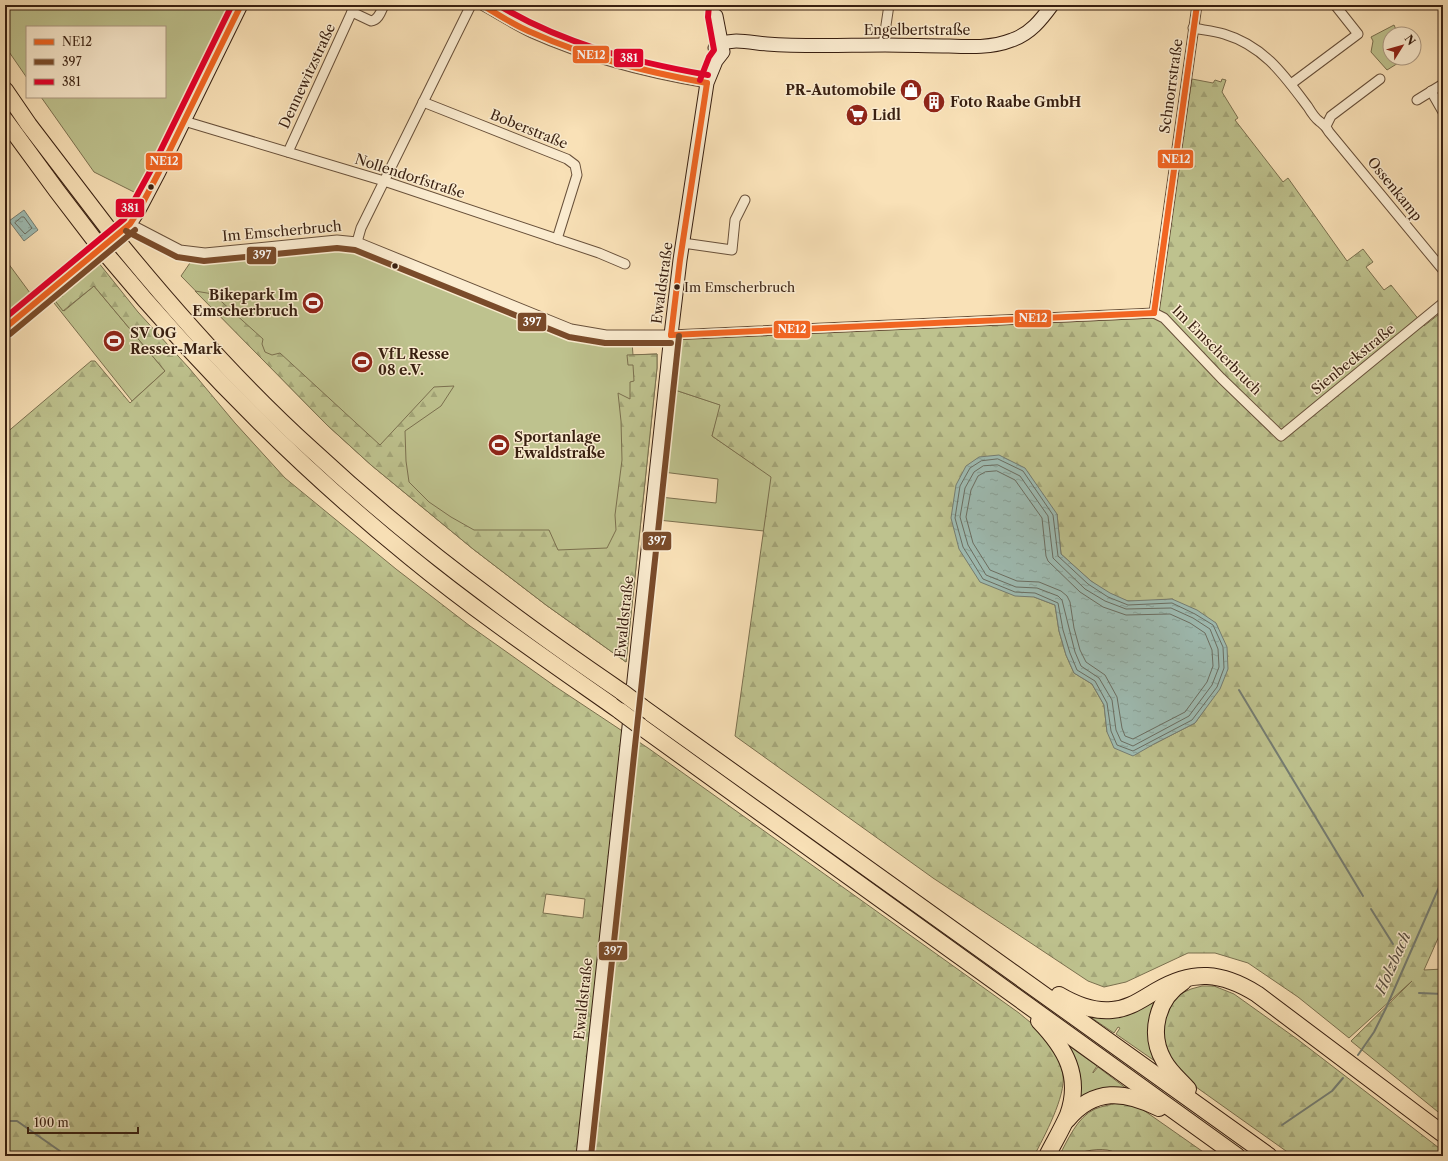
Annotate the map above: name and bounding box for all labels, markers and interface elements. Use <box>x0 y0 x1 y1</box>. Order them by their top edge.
street label: Dennewitzstraße <box>275 20 339 132</box>
street label: Engelbertstraße <box>864 21 970 39</box>
legend <box>26 26 166 98</box>
north arrow <box>1382 26 1422 66</box>
text: N <box>1402 32 1419 48</box>
text: NE12 <box>62 34 92 49</box>
street label: Schnorrstraße <box>1155 37 1187 134</box>
line badge: NE12 <box>572 45 610 64</box>
text: NE12 <box>577 48 606 62</box>
line badge: 381 <box>613 48 644 68</box>
text: 381 <box>620 51 638 65</box>
text: 397 <box>62 54 82 69</box>
text: 381 <box>62 74 81 89</box>
shop icon: PR-Automobile <box>898 77 924 103</box>
place label: PR-Automobile <box>785 81 896 99</box>
building icon: Foto Raabe GmbH <box>921 89 947 115</box>
place label: Foto Raabe GmbH <box>950 93 1081 111</box>
supermarket icon: Lidl <box>844 102 870 128</box>
street label: Boberstraße <box>487 105 571 153</box>
place label: Lidl <box>872 106 901 124</box>
line badge: NE12 <box>1157 149 1194 169</box>
street label: Nollendorfstraße <box>353 150 467 202</box>
line badge: NE12 <box>145 152 183 171</box>
text: NE12 <box>1162 152 1191 166</box>
street label: Ossenkamp <box>1364 153 1426 225</box>
text: NE12 <box>150 154 179 168</box>
unlabelled marker <box>146 182 156 192</box>
line badge: 381 <box>115 198 145 218</box>
text: 381 <box>121 201 139 215</box>
street label: Im Emscherbruch <box>222 217 343 245</box>
street label: Ewaldstraße <box>647 241 677 325</box>
line badge: 397 <box>246 246 277 265</box>
text: 397 <box>253 248 272 262</box>
unlabelled marker <box>390 261 400 271</box>
place label: Im Emscherbruch <box>684 279 795 295</box>
marker: Im Emscherbruch <box>672 282 682 292</box>
place label: Bikepark Im Emscherbruch <box>192 286 298 320</box>
sports icon: Bikepark Im Emscherbruch <box>300 290 326 316</box>
street label: Im Emscherbruch <box>1168 301 1266 399</box>
line badge: NE12 <box>1014 309 1052 328</box>
text: NE12 <box>1019 311 1048 325</box>
line badge: 397 <box>517 312 547 332</box>
text: 397 <box>523 315 542 329</box>
line badge: NE12 <box>773 320 811 339</box>
street label: Sienbeckstraße <box>1307 320 1399 398</box>
text: NE12 <box>778 322 807 336</box>
place label: SV OG Resser-Mark <box>130 324 223 358</box>
sports icon: SV OG Resser-Mark <box>101 328 127 354</box>
place label: VfL Resse 08 e.V. <box>377 345 449 379</box>
sports icon: VfL Resse 08 e.V. <box>349 349 375 375</box>
place label: Sportanlage Ewaldstraße <box>514 428 605 462</box>
sports icon: Sportanlage Ewaldstraße <box>486 432 512 458</box>
line badge: 397 <box>642 531 672 551</box>
text: 397 <box>648 534 667 548</box>
street label: Ewaldstraße <box>611 575 637 659</box>
water label: Holzbach <box>1370 929 1415 998</box>
line badge: 397 <box>598 941 628 961</box>
text: 397 <box>604 944 623 958</box>
street label: Ewaldstraße <box>570 957 596 1041</box>
scale bar <box>28 1109 138 1135</box>
text: 100 m <box>34 1115 69 1130</box>

